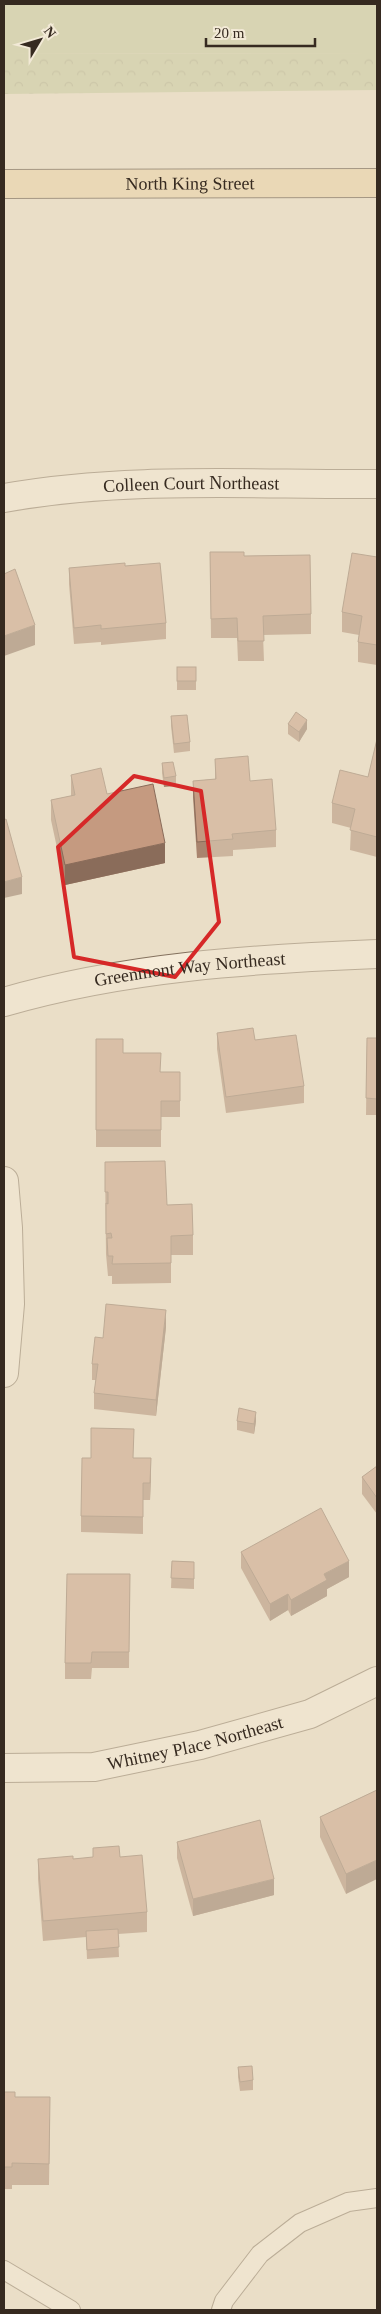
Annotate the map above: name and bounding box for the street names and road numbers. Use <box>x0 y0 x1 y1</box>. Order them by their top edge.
street label: North King Street <box>125 173 255 194</box>
street label: Colleen Court Northeast <box>103 473 279 496</box>
street label: Greenmont Way Northeast <box>93 949 286 991</box>
street label: Whitney Place Northeast <box>106 1712 285 1774</box>

